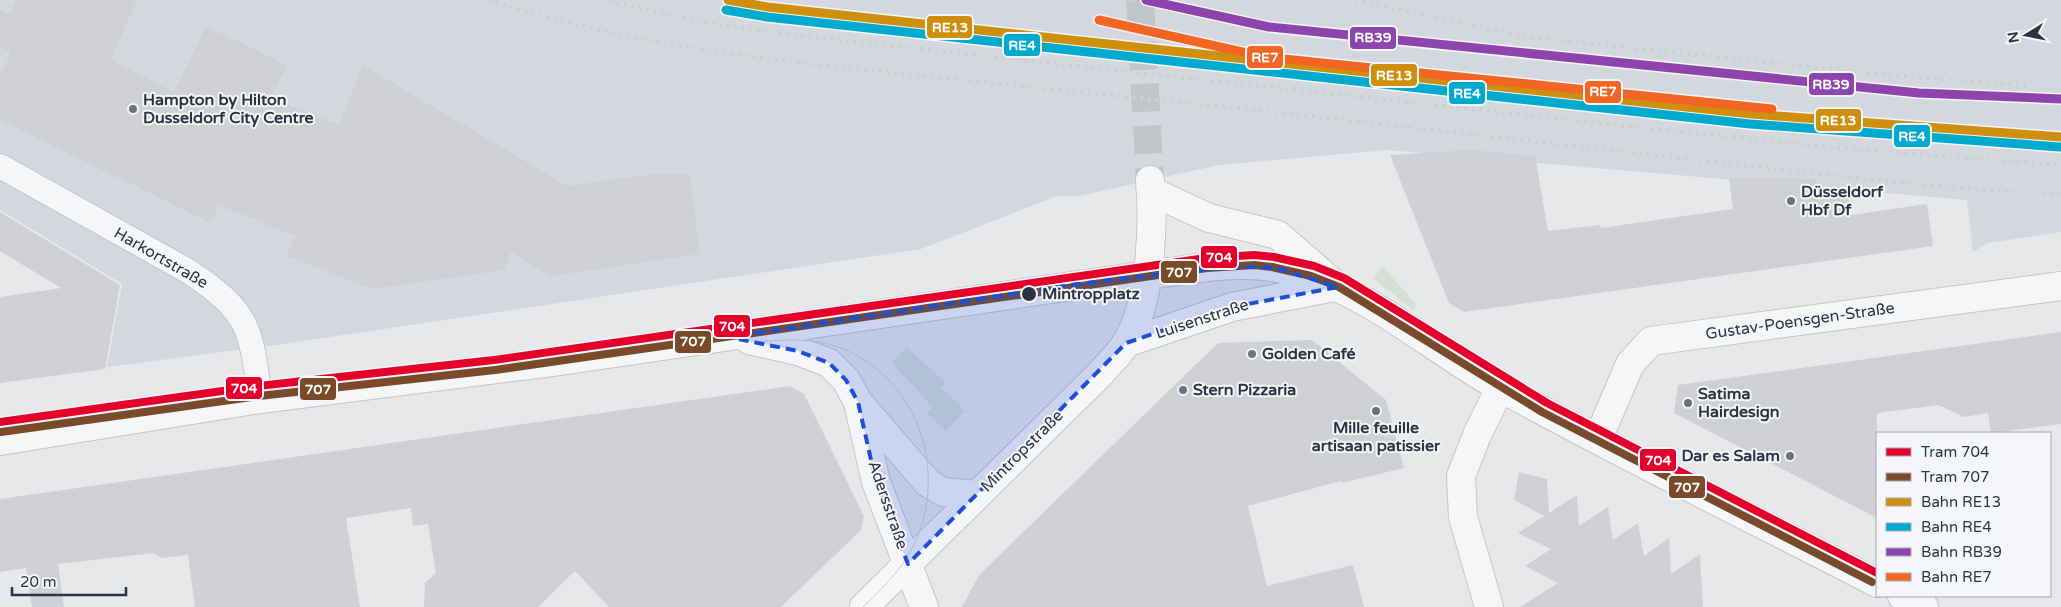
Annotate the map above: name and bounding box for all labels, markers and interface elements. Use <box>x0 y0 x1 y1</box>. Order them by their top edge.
north arrow <box>2001 10 2051 60</box>
line badge: RE13 <box>926 15 973 39</box>
text: RE13 <box>932 19 968 36</box>
line badge: RB39 <box>1349 26 1397 50</box>
text: RB39 <box>1354 29 1392 46</box>
text: N <box>2004 30 2023 44</box>
line badge: RE4 <box>1003 33 1041 57</box>
text: RE4 <box>1008 37 1036 54</box>
line badge: RE7 <box>1246 45 1284 69</box>
text: RE7 <box>1251 49 1279 66</box>
line badge: RE13 <box>1370 63 1418 87</box>
text: RE13 <box>1376 67 1412 84</box>
line badge: RB39 <box>1808 72 1855 96</box>
text: RB39 <box>1812 76 1850 93</box>
line badge: RE7 <box>1584 80 1622 104</box>
line badge: RE4 <box>1448 81 1486 105</box>
text: RE7 <box>1589 83 1617 100</box>
text: RE4 <box>1453 85 1481 102</box>
place label: Hampton by Hilton Dusseldorf City Centre <box>143 90 314 128</box>
marker: Hampton by Hilton Dusseldorf City Centre <box>127 103 139 115</box>
line badge: RE13 <box>1815 108 1862 132</box>
text: RE13 <box>1820 112 1856 129</box>
line badge: RE4 <box>1893 124 1931 148</box>
text: RE4 <box>1898 128 1926 145</box>
place label: Düsseldorf Hbf Df <box>1801 182 1884 220</box>
marker: Düsseldorf Hbf Df <box>1785 195 1797 207</box>
street label: Harkortstraße <box>110 223 212 293</box>
line badge: 704 <box>1200 245 1238 269</box>
text: 704 <box>1206 249 1232 266</box>
line badge: 707 <box>1160 260 1198 284</box>
text: 707 <box>1166 264 1192 281</box>
place label: Mintropplatz <box>1042 284 1140 304</box>
marker: Mintropplatz <box>1020 285 1038 303</box>
street label: Luisenstraße <box>1153 294 1251 344</box>
street label: Gustav-Poensgen-Straße <box>1704 298 1896 344</box>
line badge: 704 <box>713 314 751 338</box>
text: 704 <box>719 318 745 335</box>
line badge: 707 <box>674 330 712 354</box>
text: 707 <box>680 333 706 350</box>
place label: Golden Café <box>1262 344 1356 364</box>
marker: Golden Café <box>1246 348 1258 360</box>
line badge: 704 <box>225 376 263 400</box>
line badge: 707 <box>299 377 337 401</box>
text: 704 <box>231 380 257 397</box>
place label: Stern Pizzaria <box>1193 380 1296 400</box>
text: 707 <box>305 381 331 398</box>
marker: Stern Pizzaria <box>1177 384 1189 396</box>
place label: Satima Hairdesign <box>1698 384 1780 422</box>
marker: Satima Hairdesign <box>1682 397 1694 409</box>
marker: Mille feuille artisaan patissier <box>1370 405 1382 417</box>
street label: Mintropstraße <box>977 406 1067 496</box>
place label: Mille feuille artisaan patissier <box>1312 418 1441 456</box>
legend <box>1876 432 2051 597</box>
text: Tram 704 <box>1921 443 1989 461</box>
place label: Dar es Salam <box>1681 446 1780 466</box>
line badge: 704 <box>1639 448 1677 472</box>
marker: Dar es Salam <box>1784 450 1796 462</box>
text: 704 <box>1645 452 1671 469</box>
street label: Adersstraße <box>864 458 912 552</box>
text: Tram 707 <box>1921 468 1989 486</box>
line badge: 707 <box>1668 475 1706 499</box>
text: 707 <box>1674 479 1700 496</box>
text: Bahn RE13 <box>1921 493 2001 511</box>
text: Bahn RE4 <box>1921 518 1992 536</box>
text: Bahn RB39 <box>1921 543 2002 561</box>
scale bar <box>12 564 126 596</box>
text: Bahn RE7 <box>1921 568 1992 586</box>
text: 20 m <box>20 573 57 591</box>

